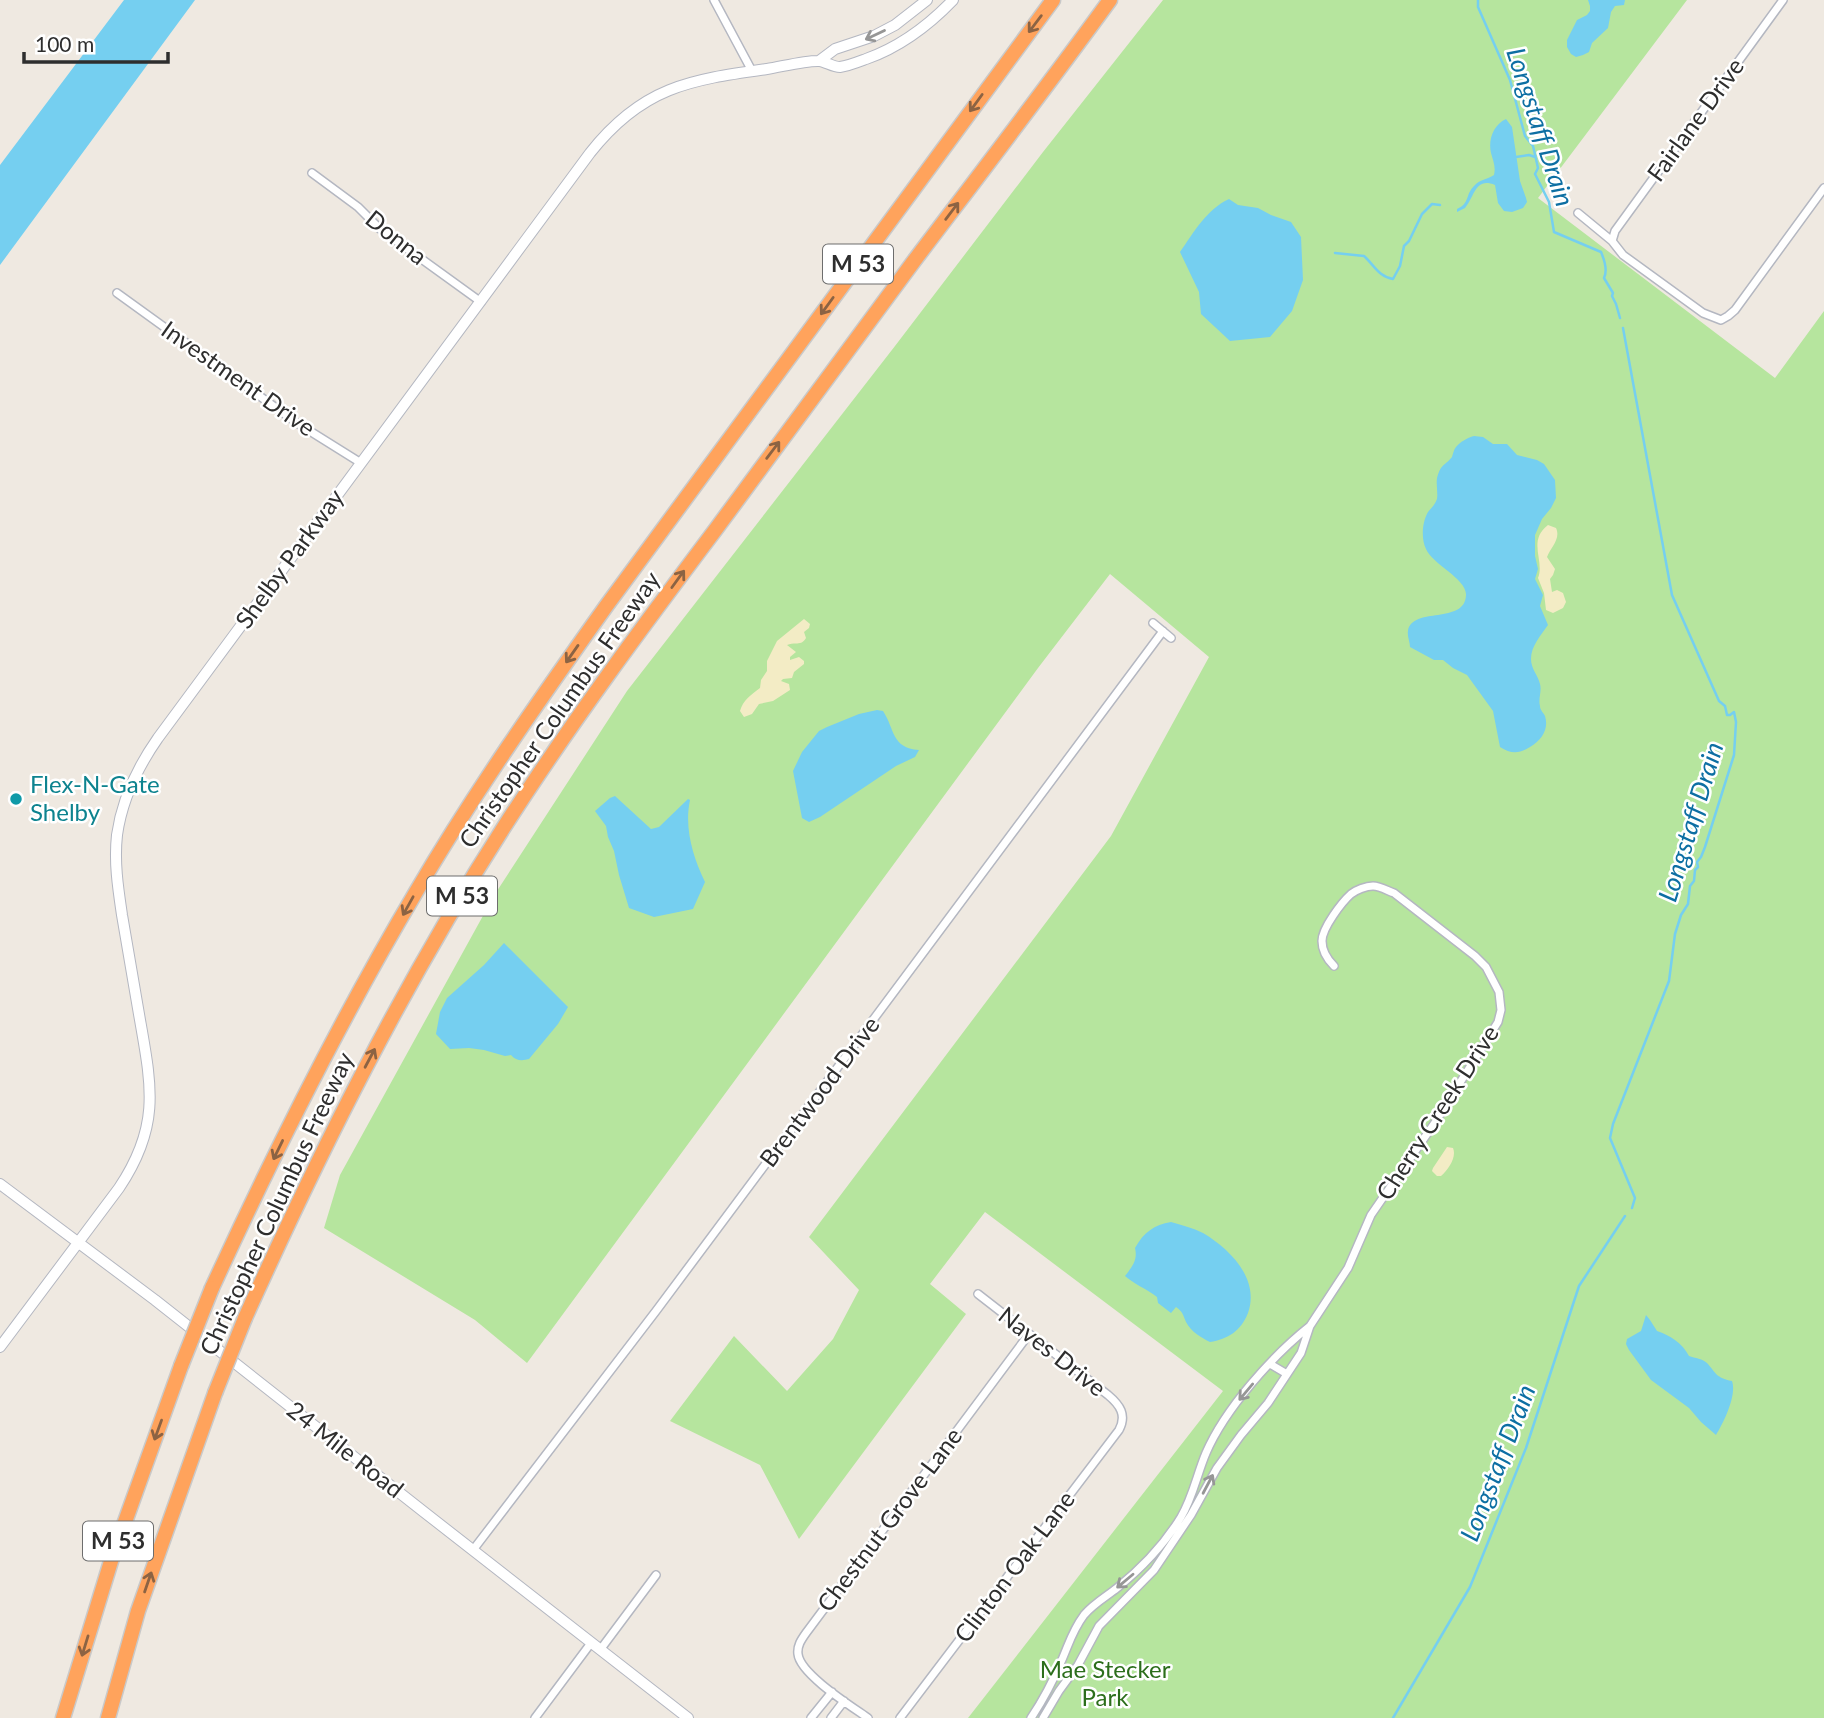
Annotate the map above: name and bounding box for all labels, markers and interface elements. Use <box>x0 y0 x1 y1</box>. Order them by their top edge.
one-way arrow <box>1027 14 1042 33</box>
scale bar <box>24 21 168 65</box>
one-way arrow <box>865 29 887 42</box>
text: 100 m <box>35 31 94 56</box>
water label: Longstaff Drain <box>1500 43 1582 210</box>
street label: Fairlane Drive <box>1640 52 1749 186</box>
one-way arrow <box>969 93 984 112</box>
one-way arrow <box>944 202 959 221</box>
street label: Donna <box>360 203 433 270</box>
road number: M 53 <box>823 244 893 284</box>
one-way arrow <box>820 296 834 315</box>
street label: Investment Drive <box>156 314 321 442</box>
one-way arrow <box>766 442 781 460</box>
street label: Shelby Parkway <box>228 482 349 633</box>
street label: Christopher Columbus Freeway <box>452 565 666 853</box>
one-way arrow <box>671 570 686 589</box>
one-way arrow <box>565 644 579 663</box>
water label: Longstaff Drain <box>1651 738 1729 905</box>
place label: Flex-N-Gate Shelby <box>30 769 160 826</box>
marker: Flex-N-Gate Shelby <box>8 791 24 807</box>
road number: M 53 <box>427 876 497 916</box>
one-way arrow <box>401 895 414 916</box>
street label: Brentwood Drive <box>753 1010 885 1172</box>
street label: Cherry Creek Drive <box>1369 1019 1504 1205</box>
street label: Christopher Columbus Freeway <box>193 1047 359 1359</box>
one-way arrow <box>364 1048 377 1069</box>
one-way arrow <box>270 1139 284 1160</box>
street label: Naves Drive <box>994 1300 1112 1402</box>
water label: Longstaff Drain <box>1453 1380 1542 1545</box>
one-way arrow <box>1238 1383 1254 1401</box>
street label: 24 Mile Road <box>282 1394 410 1503</box>
one-way arrow <box>151 1419 163 1441</box>
street label: Chestnut Grove Lane <box>810 1421 967 1617</box>
one-way arrow <box>1202 1474 1216 1494</box>
street label: Clinton Oak Lane <box>947 1485 1080 1647</box>
road number: M 53 <box>83 1522 153 1560</box>
one-way arrow <box>143 1572 155 1594</box>
one-way arrow <box>1116 1573 1134 1589</box>
one-way arrow <box>77 1634 90 1656</box>
park label: Mae Stecker Park <box>1040 1654 1171 1711</box>

